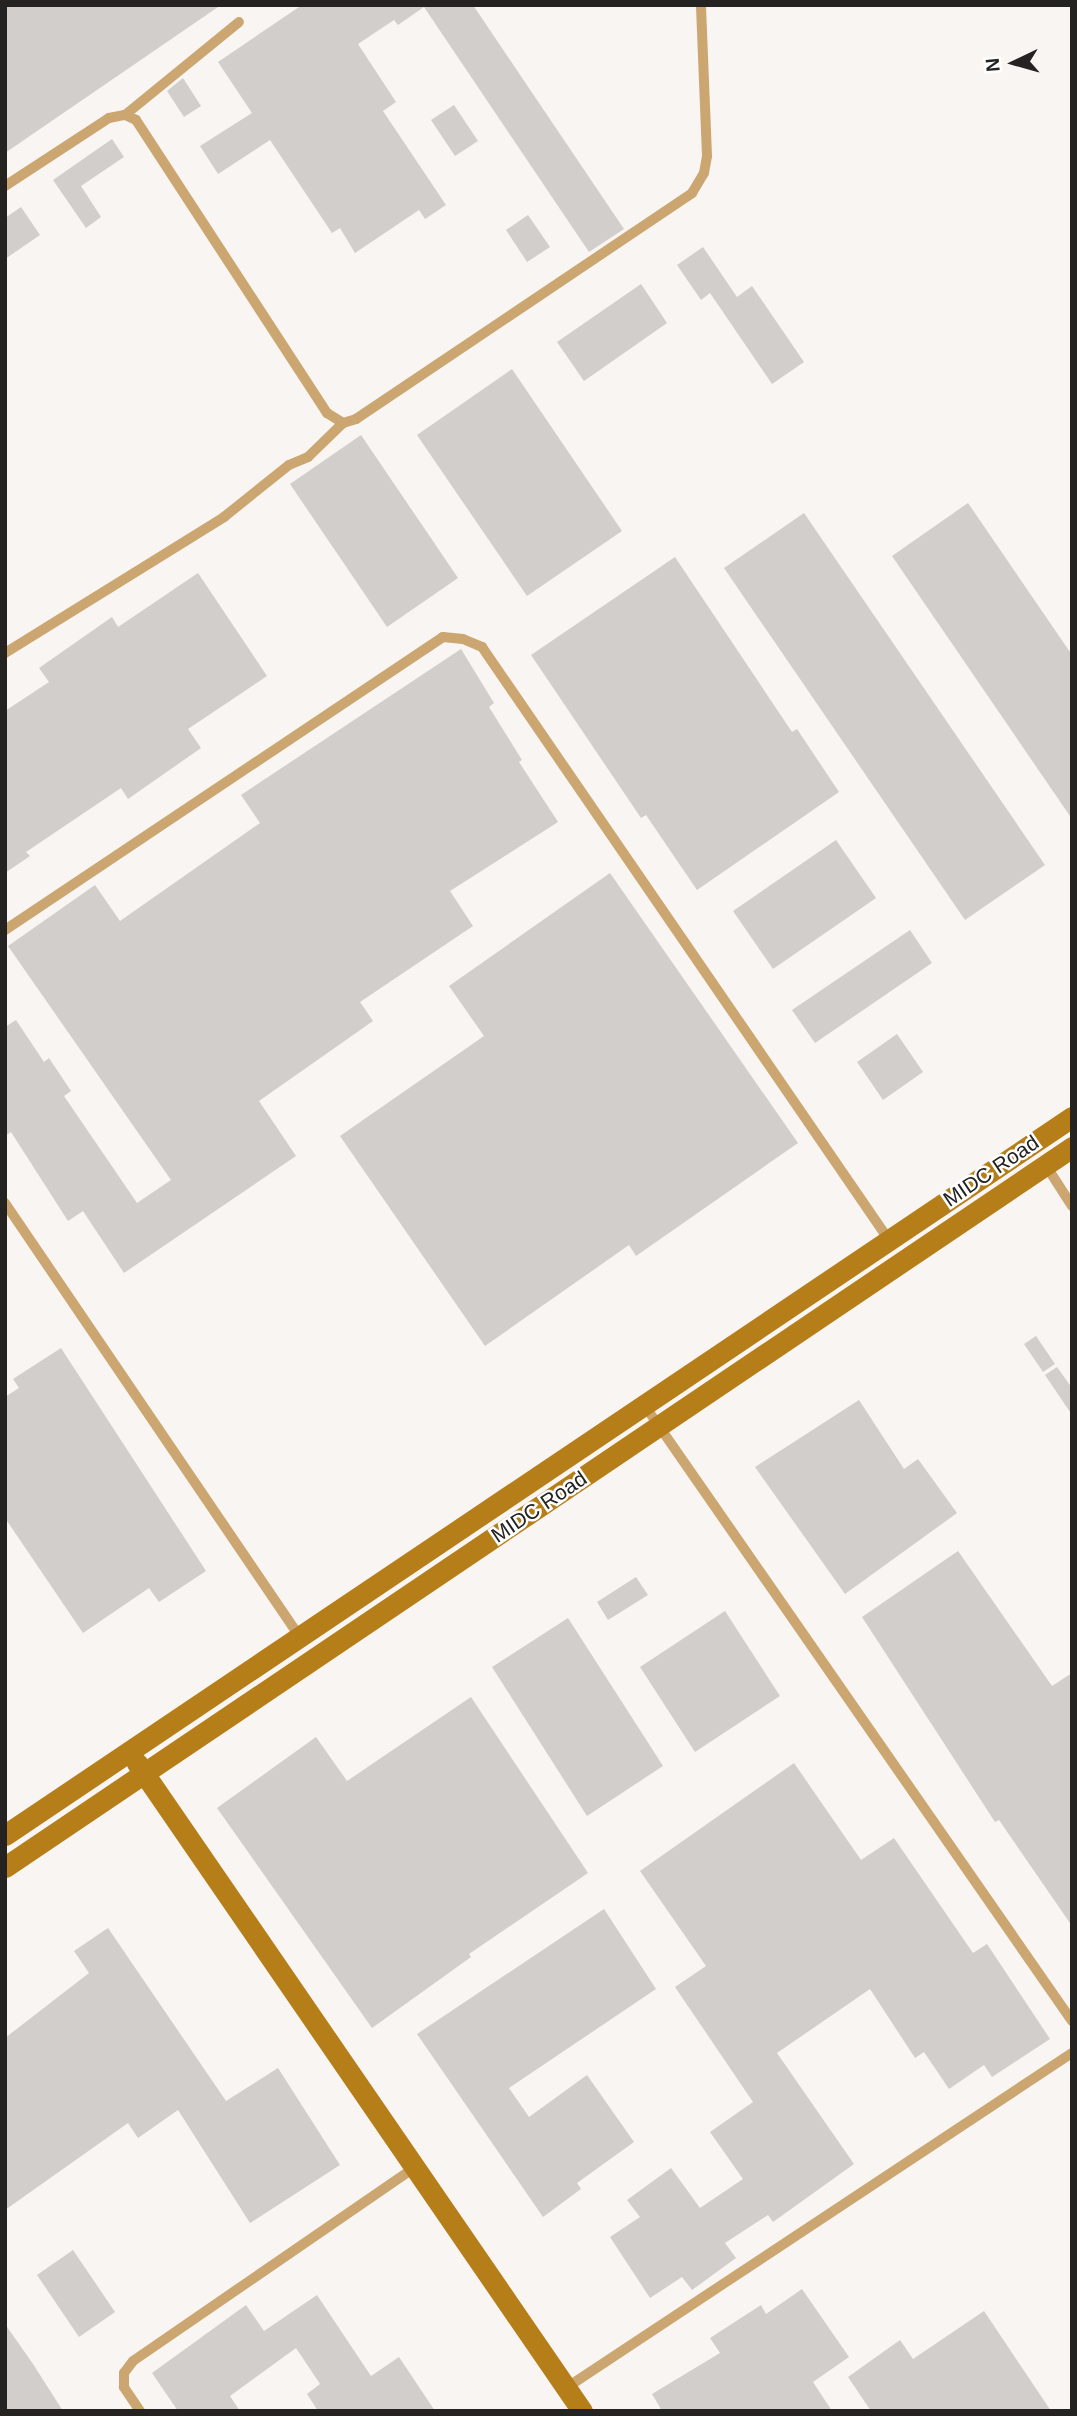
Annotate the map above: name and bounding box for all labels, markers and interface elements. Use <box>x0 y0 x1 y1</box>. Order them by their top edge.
north arrow <box>979 28 1049 98</box>
text: N <box>982 57 1004 73</box>
street label: MIDC Road <box>938 1130 1044 1212</box>
street label: MIDC Road <box>486 1466 592 1548</box>

